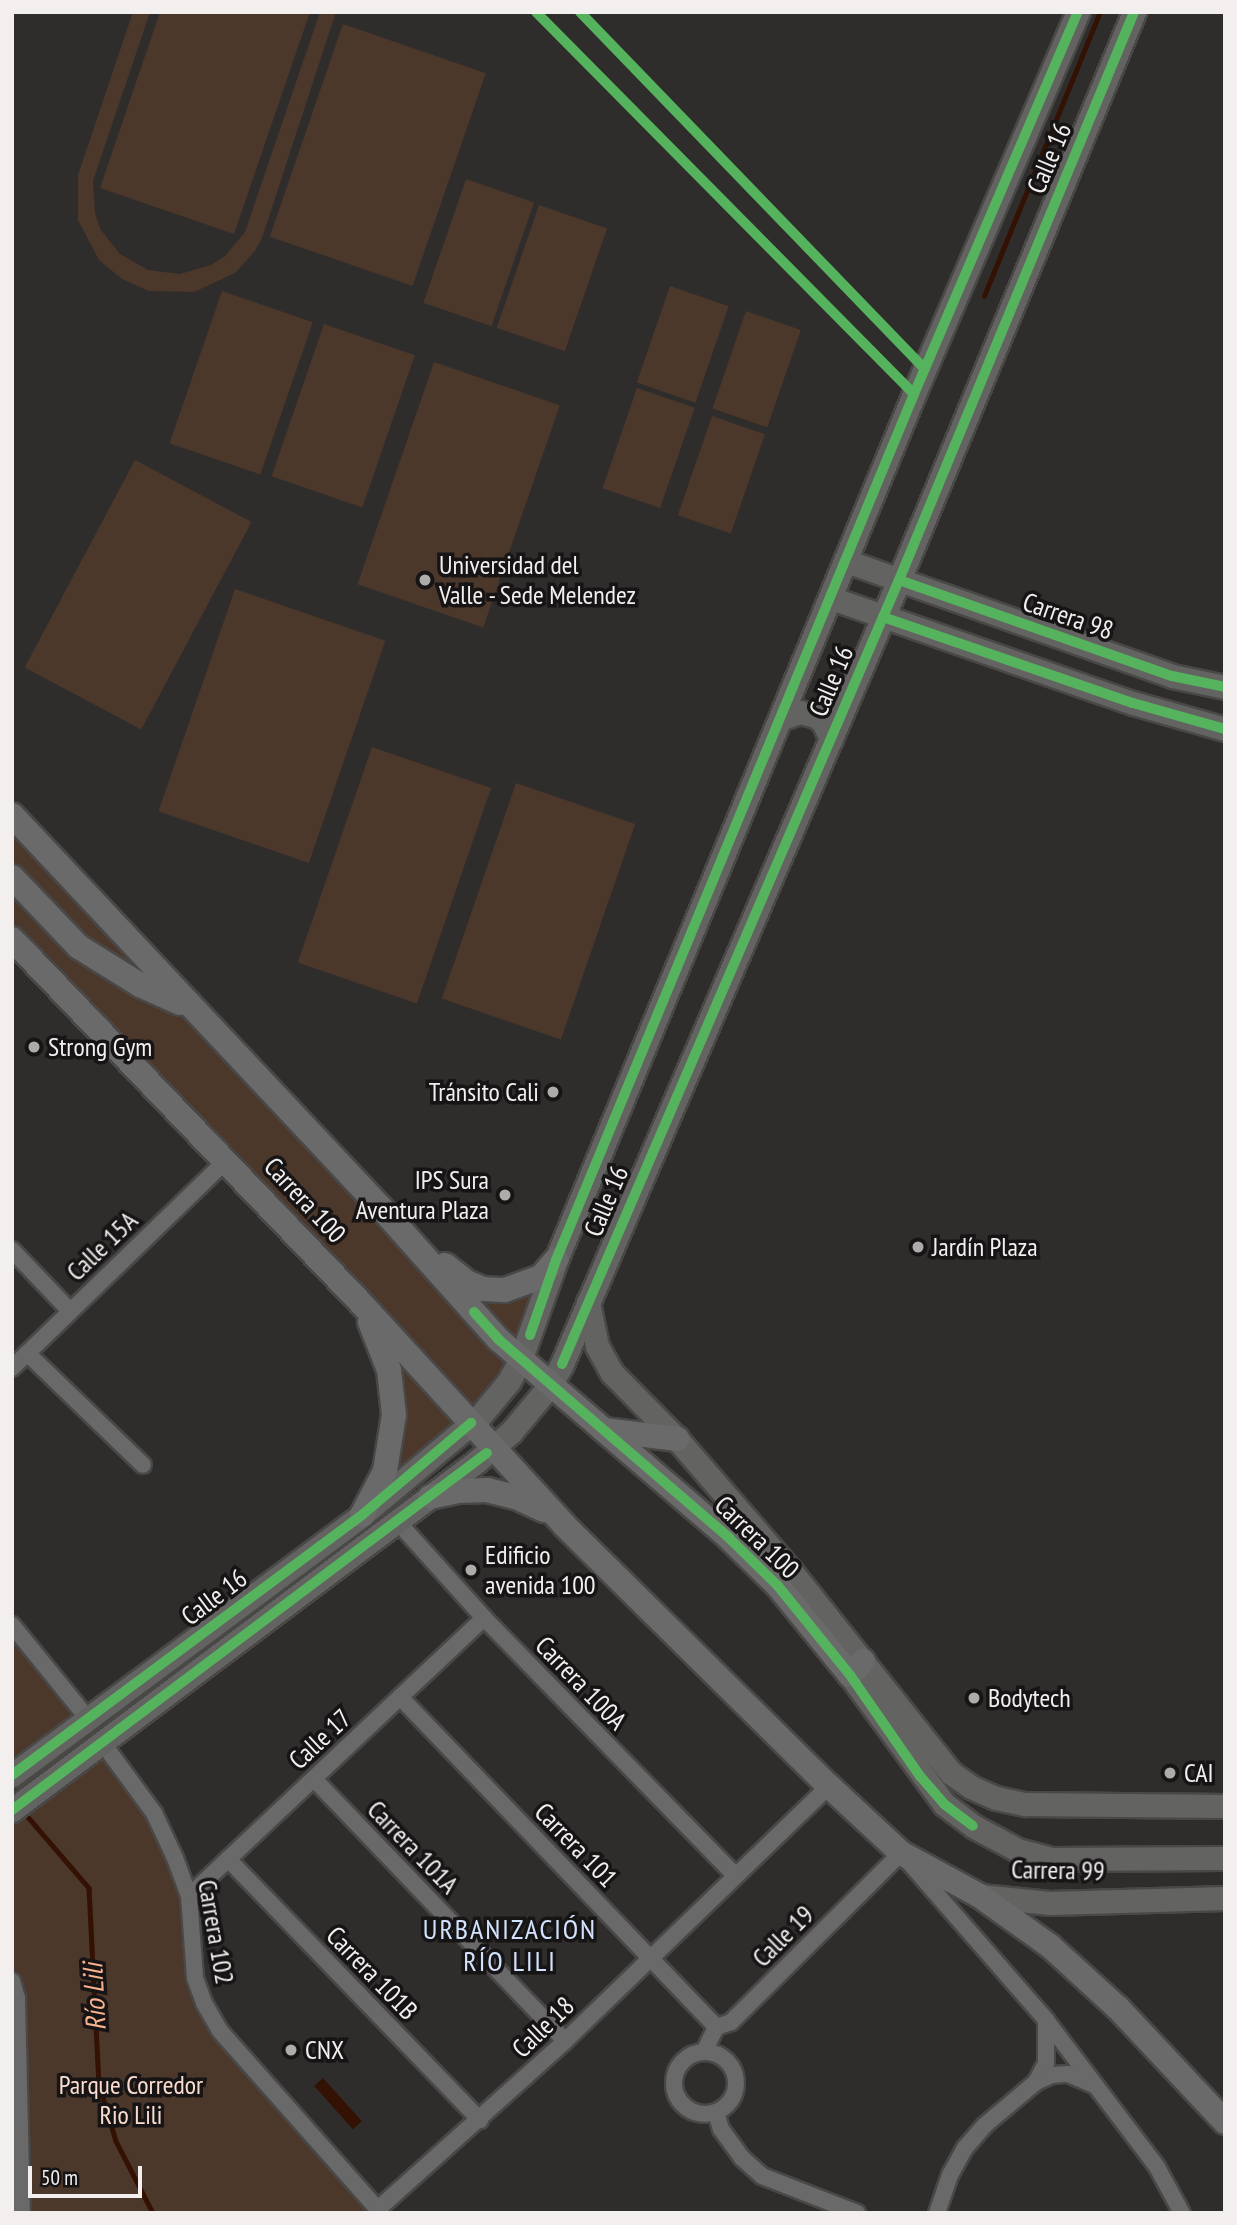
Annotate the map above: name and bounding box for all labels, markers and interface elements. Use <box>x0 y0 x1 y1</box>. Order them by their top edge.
street label: Calle 16 <box>1020 118 1078 198</box>
place label: Universidad del Valle - Sede Melendez <box>439 549 638 610</box>
marker: Universidad del Valle - Sede Melendez <box>417 572 433 588</box>
street label: Carrera 98 <box>1019 586 1117 646</box>
street label: Calle 16 <box>802 641 860 721</box>
place label: Strong Gym <box>48 1031 152 1063</box>
marker: Strong Gym <box>26 1039 42 1055</box>
place label: Tránsito Cali <box>429 1076 539 1108</box>
marker: Tránsito Cali <box>545 1084 561 1100</box>
street label: Carrera 100 <box>258 1151 352 1249</box>
street label: Calle 16 <box>577 1161 635 1241</box>
place label: IPS Sura Aventura Plaza <box>356 1164 489 1226</box>
marker: IPS Sura Aventura Plaza <box>495 1185 515 1205</box>
street label: Calle 15A <box>60 1205 144 1287</box>
place label: Jardín Plaza <box>932 1231 1038 1263</box>
marker: Jardín Plaza <box>910 1239 926 1255</box>
street label: Carrera 100 <box>708 1489 806 1585</box>
place label: Edificio avenida 100 <box>485 1539 596 1600</box>
street label: Calle 16 <box>175 1562 253 1632</box>
marker: Edificio avenida 100 <box>463 1562 479 1578</box>
street label: Carrera 100A <box>529 1630 633 1736</box>
place label: Bodytech <box>988 1682 1071 1714</box>
marker: Bodytech <box>966 1690 982 1706</box>
street label: Calle 17 <box>282 1702 358 1776</box>
place label: CAI <box>1184 1757 1214 1789</box>
marker: CAI <box>1162 1765 1178 1781</box>
street label: Carrera 101A <box>361 1794 465 1900</box>
street label: Carrera 101 <box>528 1796 624 1894</box>
street label: Carrera 99 <box>1011 1854 1105 1886</box>
street label: Carrera 102 <box>192 1878 240 1986</box>
street label: Calle 19 <box>746 1899 820 1973</box>
district label: URBANIZACIÓN RÍO LILI <box>424 1912 596 1978</box>
street label: Carrera 101B <box>320 1920 424 2026</box>
water label: Río Lili <box>75 1962 113 2032</box>
street label: Calle 18 <box>506 1990 580 2064</box>
place label: CNX <box>305 2034 344 2066</box>
marker: CNX <box>283 2042 299 2058</box>
park label: Parque Corredor Rio Lili <box>59 2069 203 2130</box>
scale bar <box>32 2152 145 2196</box>
text: 50 m <box>41 2164 78 2191</box>

